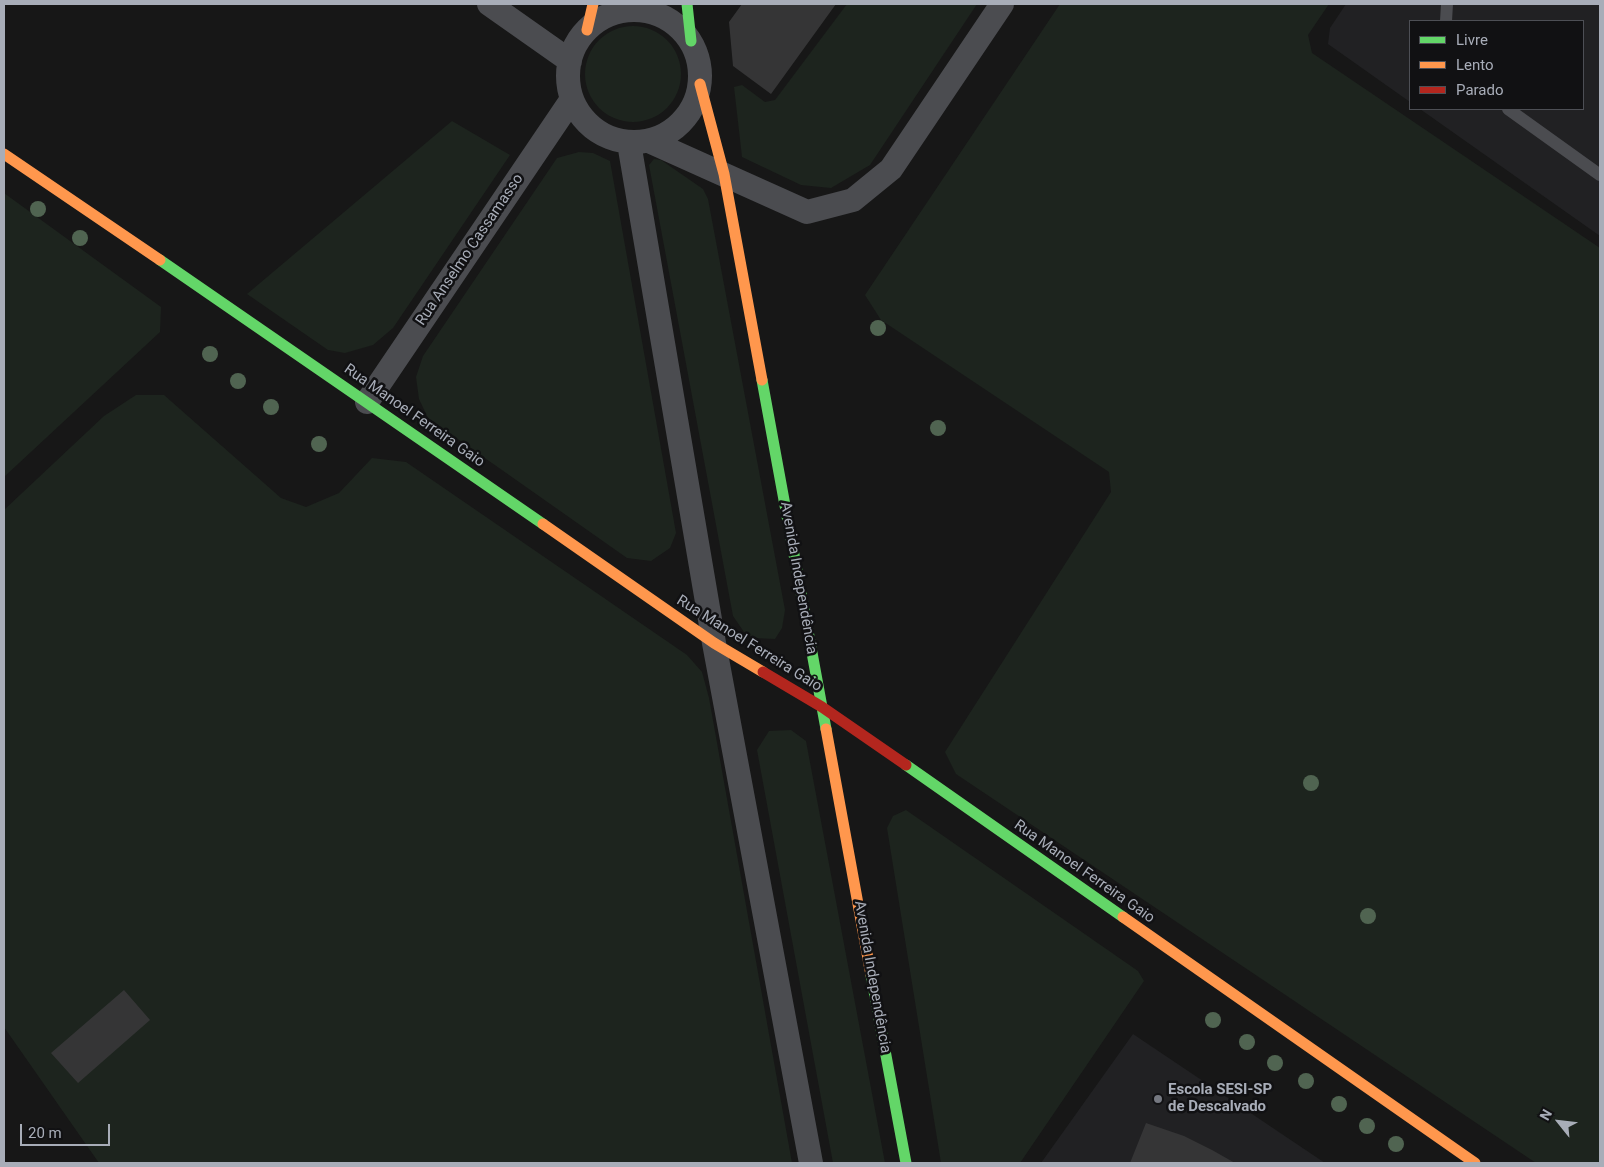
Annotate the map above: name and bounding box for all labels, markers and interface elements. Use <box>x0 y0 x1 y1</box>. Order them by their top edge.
legend <box>1409 20 1584 110</box>
text: Livre <box>1456 31 1488 49</box>
text: Lento <box>1456 56 1494 74</box>
text: Parado <box>1456 81 1504 99</box>
street label: Rua Anselmo Cassamasso <box>412 171 528 329</box>
street label: Rua Manoel Ferreira Gaio <box>340 361 488 471</box>
street label: Avenida Independência <box>776 500 820 656</box>
street label: Rua Manoel Ferreira Gaio <box>673 592 825 696</box>
street label: Rua Manoel Ferreira Gaio <box>1010 817 1158 927</box>
street label: Avenida Independência <box>850 899 894 1055</box>
place label: Escola SESI-SP de Descalvado <box>1168 1081 1272 1116</box>
marker: Escola SESI-SP de Descalvado <box>1152 1093 1164 1105</box>
north arrow <box>1534 1097 1584 1147</box>
text: N <box>1536 1107 1555 1123</box>
scale bar <box>22 1114 112 1146</box>
text: 20 m <box>28 1124 62 1142</box>

